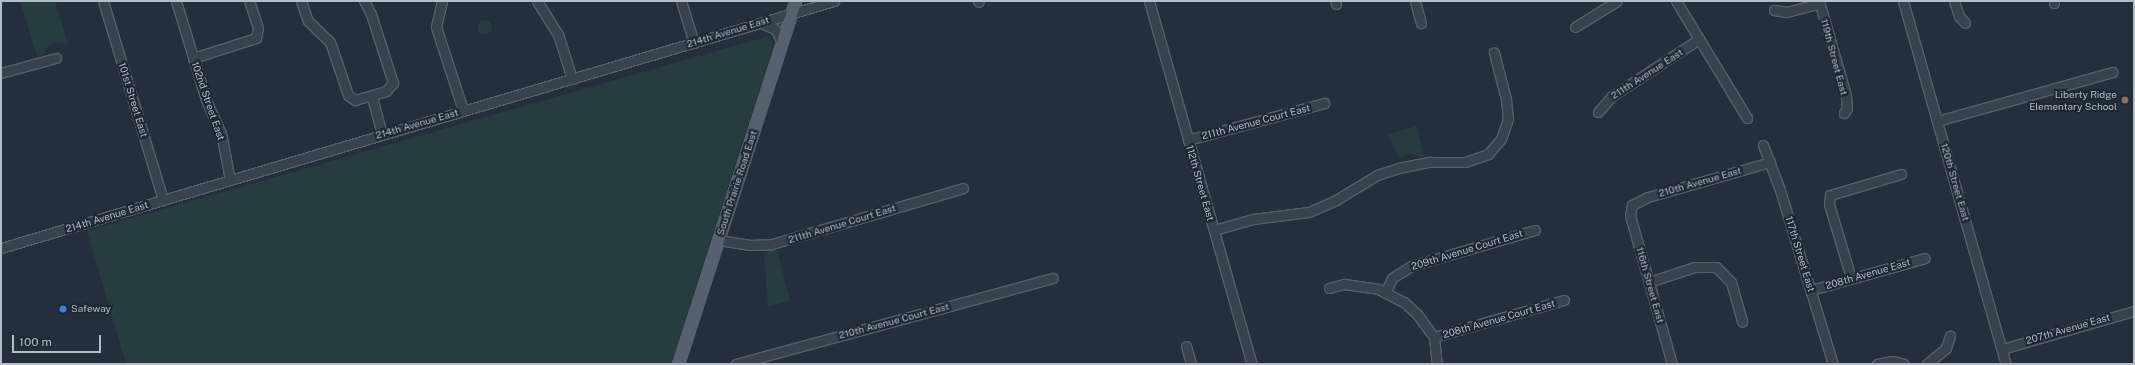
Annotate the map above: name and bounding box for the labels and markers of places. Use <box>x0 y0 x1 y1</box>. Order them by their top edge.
place label: Liberty Ridge Elementary School <box>2029 88 2117 112</box>
marker: Liberty Ridge Elementary School <box>2120 95 2130 105</box>
place label: Safeway <box>71 303 111 315</box>
marker: Safeway <box>58 304 68 314</box>

